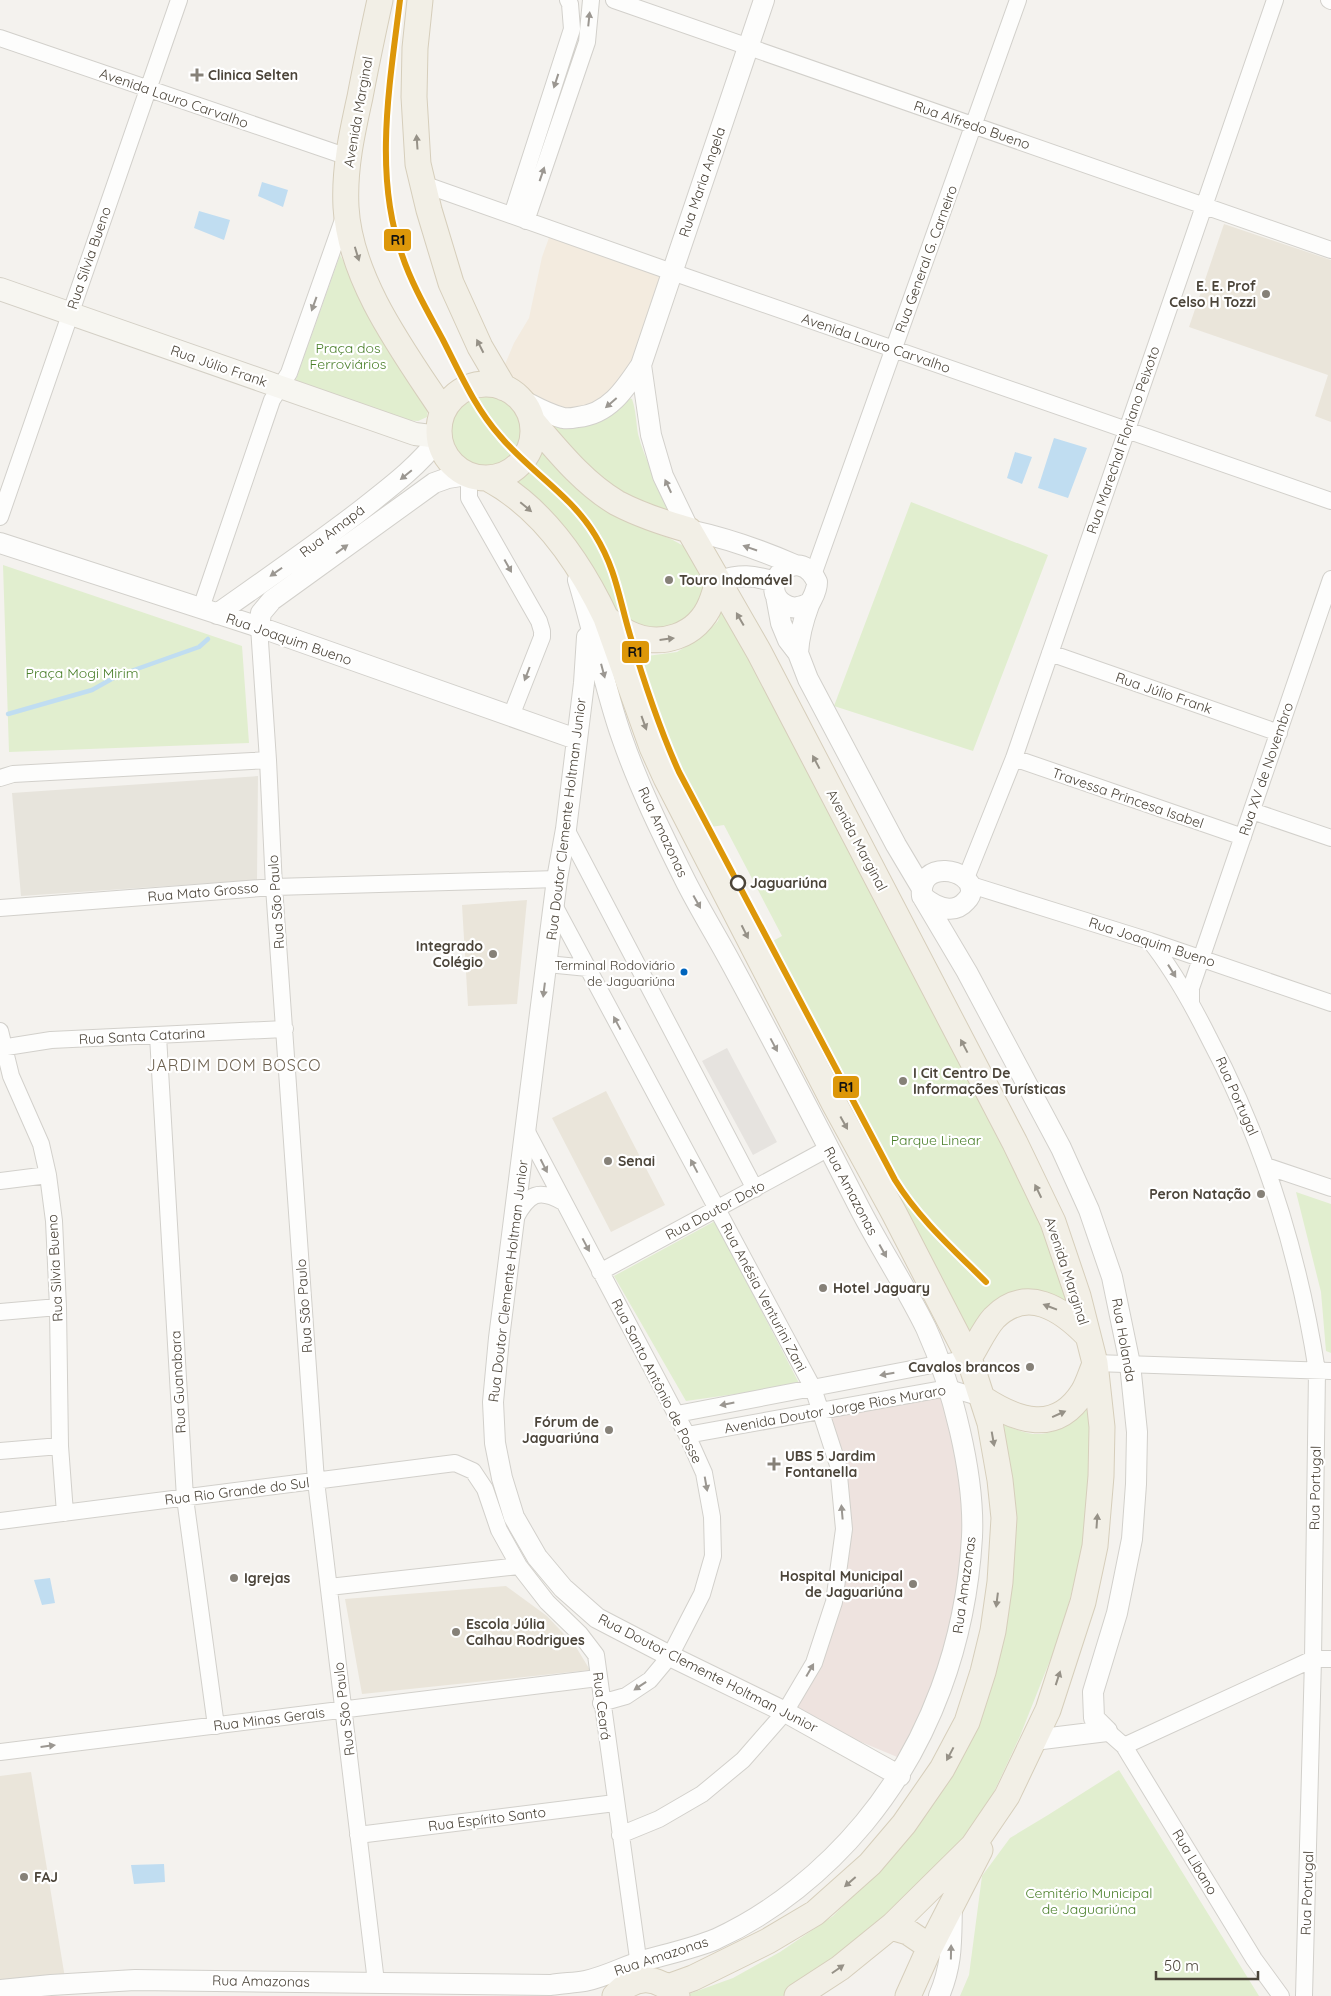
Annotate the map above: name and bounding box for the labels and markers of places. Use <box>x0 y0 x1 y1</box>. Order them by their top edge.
place label: Clinica Selten <box>208 66 298 84</box>
marker: Clinica Selten <box>190 68 204 82</box>
place label: E. E. Prof Celso H Tozzi <box>1169 277 1257 311</box>
marker: E. E. Prof Celso H Tozzi <box>1260 288 1272 300</box>
place label: Touro Indomável <box>679 571 793 589</box>
marker: Touro Indomável <box>663 574 675 586</box>
place label: Jaguariúna <box>750 874 827 892</box>
marker: Jaguariúna <box>730 875 746 891</box>
place label: Integrado Colégio <box>416 937 483 971</box>
marker: Integrado Colégio <box>487 948 499 960</box>
place label: Terminal Rodoviário de Jaguariúna <box>554 957 675 989</box>
marker: Terminal Rodoviário de Jaguariúna <box>679 967 689 977</box>
place label: I Cit Centro De Informações Turísticas <box>913 1064 1066 1098</box>
marker: I Cit Centro De Informações Turísticas <box>897 1075 909 1087</box>
place label: Senai <box>618 1152 655 1170</box>
marker: Senai <box>602 1155 614 1167</box>
place label: Peron Natação <box>1149 1185 1251 1203</box>
marker: Peron Natação <box>1255 1188 1267 1200</box>
place label: Hotel Jaguary <box>833 1279 930 1297</box>
marker: Hotel Jaguary <box>817 1282 829 1294</box>
place label: Cavalos brancos <box>908 1358 1020 1376</box>
marker: Cavalos brancos <box>1024 1361 1036 1373</box>
place label: Fórum de Jaguariúna <box>522 1413 599 1447</box>
marker: Fórum de Jaguariúna <box>603 1424 615 1436</box>
place label: UBS 5 Jardim Fontanella <box>785 1447 876 1481</box>
marker: UBS 5 Jardim Fontanella <box>767 1457 781 1471</box>
place label: Hospital Municipal de Jaguariúna <box>780 1567 903 1601</box>
place label: Igrejas <box>244 1569 290 1587</box>
marker: Igrejas <box>228 1572 240 1584</box>
marker: Hospital Municipal de Jaguariúna <box>907 1578 919 1590</box>
place label: Escola Júlia Calhau Rodrigues <box>466 1615 585 1649</box>
marker: Escola Júlia Calhau Rodrigues <box>450 1626 462 1638</box>
place label: FAJ <box>34 1868 58 1886</box>
marker: FAJ <box>18 1871 30 1883</box>

